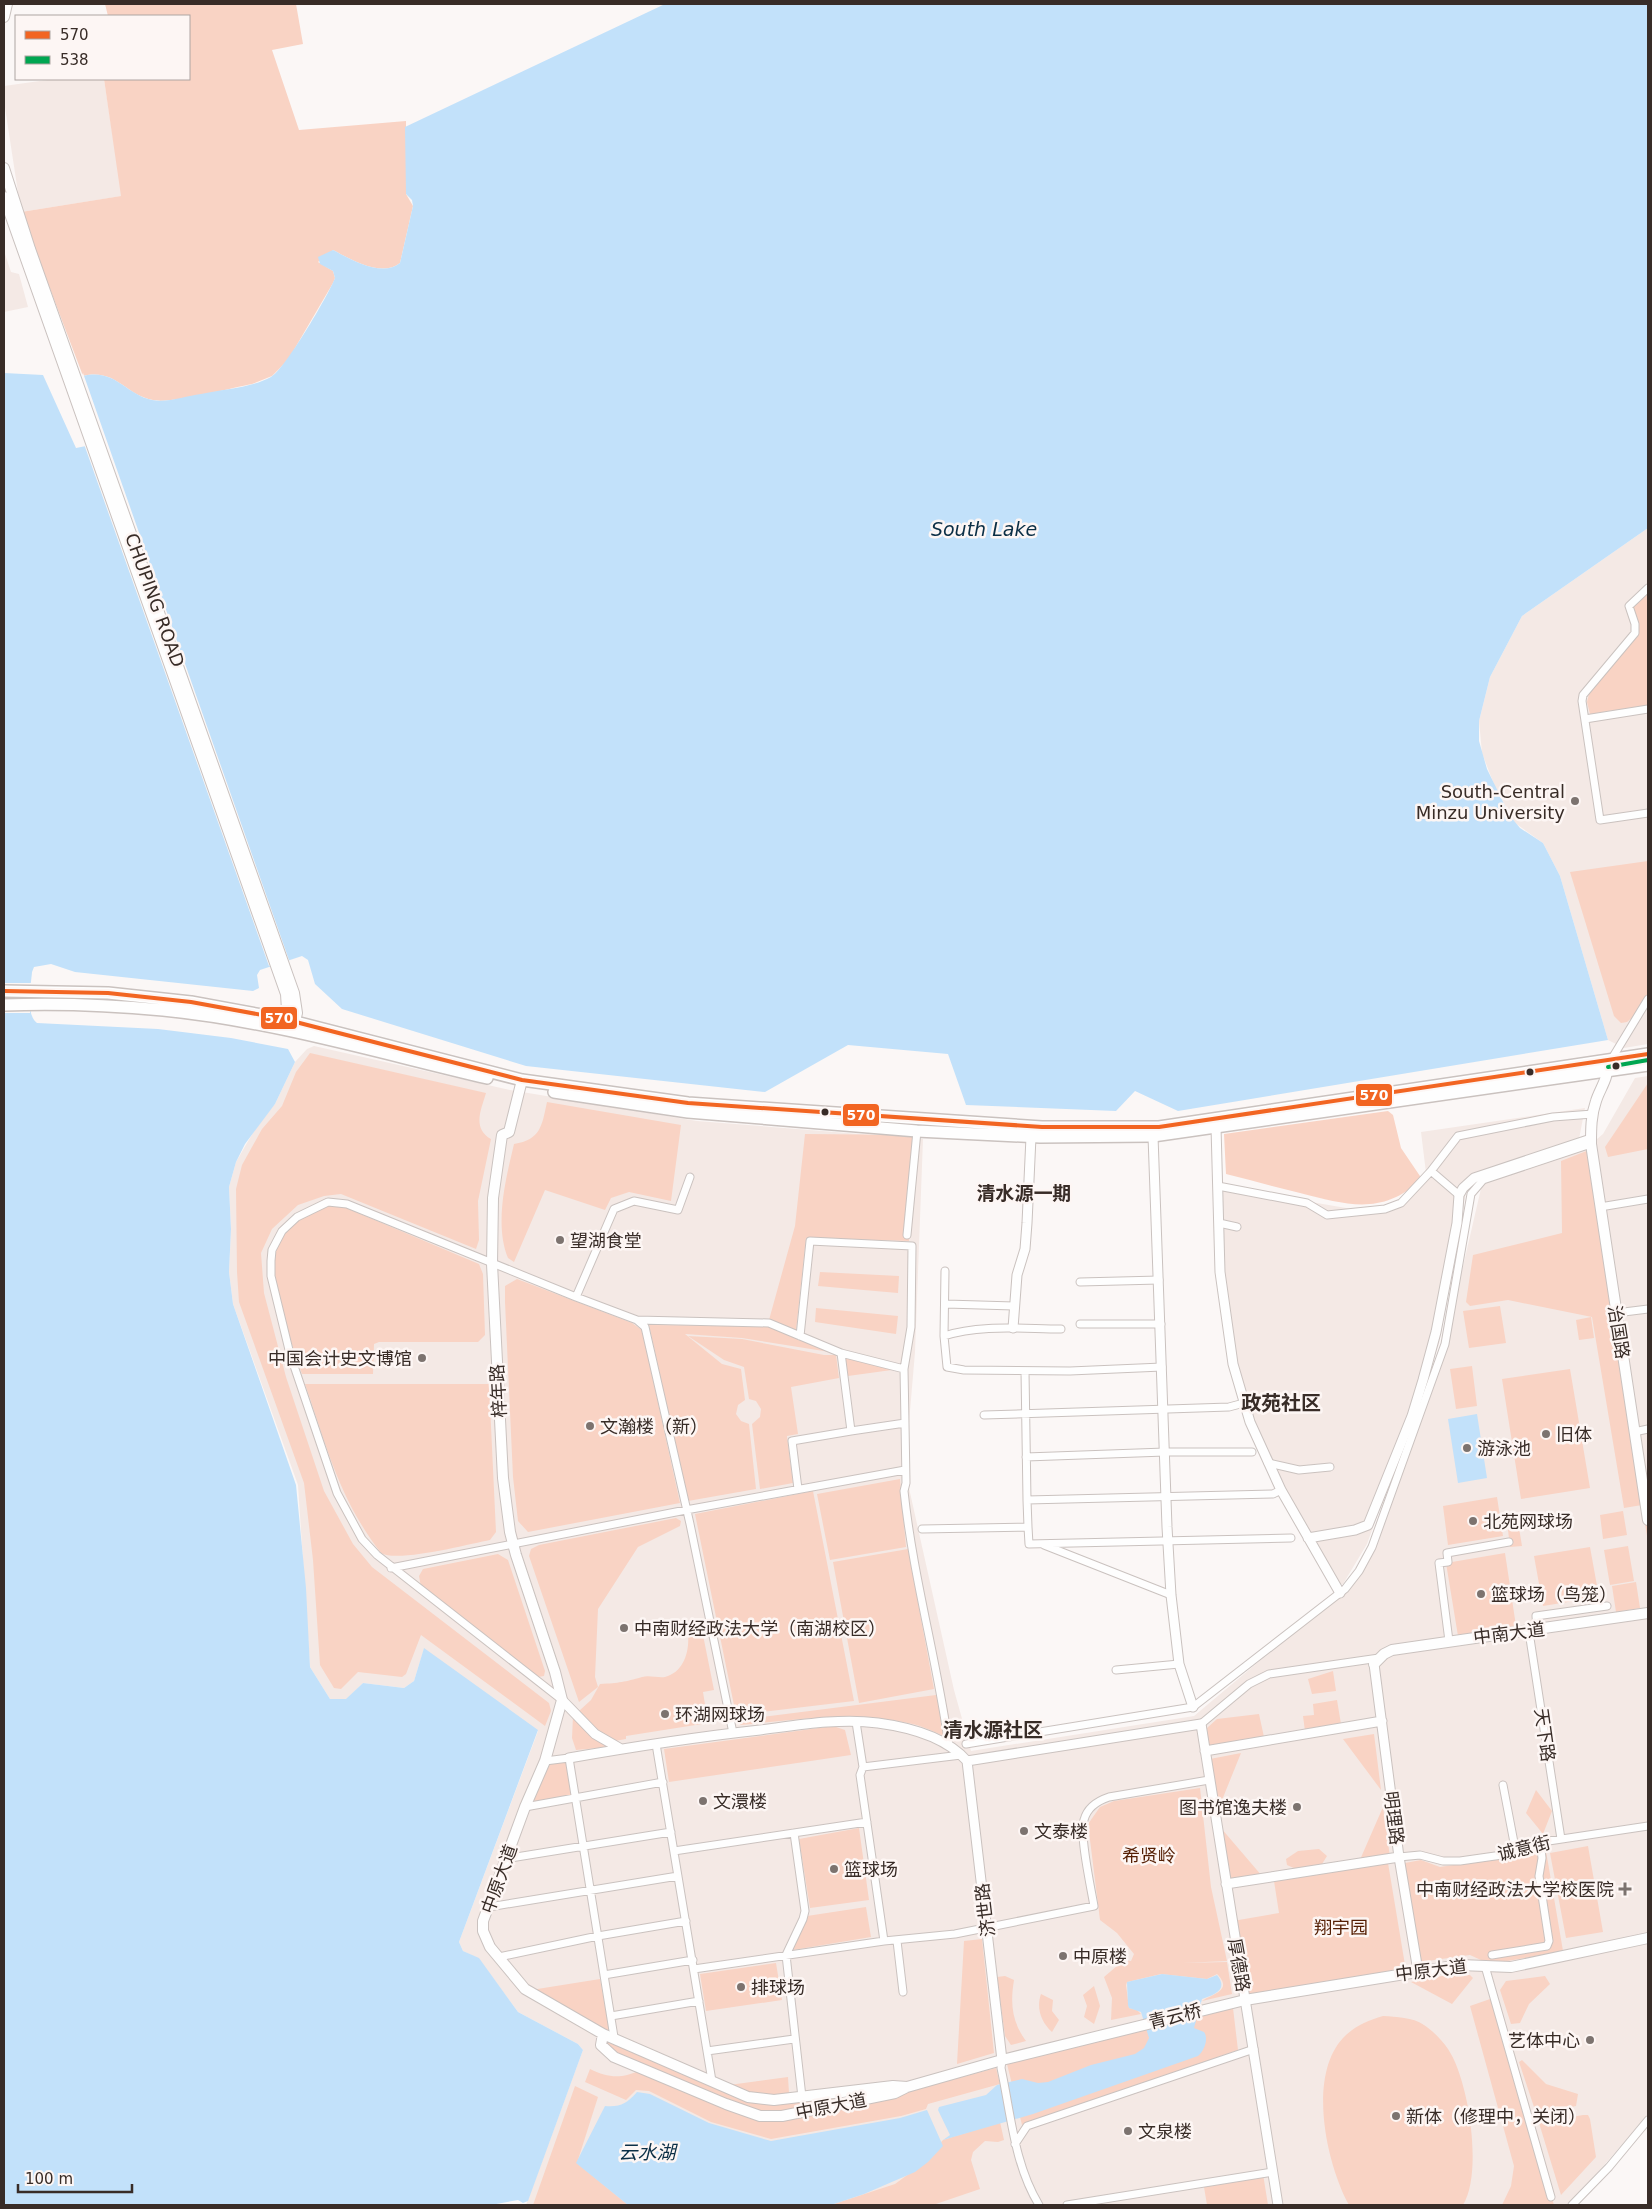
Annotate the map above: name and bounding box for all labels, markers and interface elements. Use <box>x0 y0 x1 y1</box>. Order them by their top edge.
legend <box>15 15 190 80</box>
text: 570 <box>60 26 89 44</box>
text: 538 <box>60 51 89 69</box>
water label: South Lake <box>931 518 1037 540</box>
street label: CHUPING ROAD <box>121 530 189 670</box>
place label: South-Central Minzu University <box>1416 781 1565 823</box>
marker: South-Central Minzu University <box>1569 795 1581 807</box>
line badge: 570 <box>260 1006 298 1030</box>
text: 570 <box>264 1010 294 1026</box>
unlabelled marker <box>1611 1061 1621 1071</box>
unlabelled marker <box>1525 1067 1535 1077</box>
line badge: 570 <box>1355 1083 1393 1107</box>
text: 570 <box>1359 1087 1389 1103</box>
line badge: 570 <box>842 1103 880 1127</box>
unlabelled marker <box>820 1107 830 1117</box>
text: 570 <box>846 1107 876 1123</box>
district label: 清水源一期 <box>976 1182 1072 1204</box>
place label: 望湖食堂 <box>570 1230 642 1251</box>
marker: 望湖食堂 <box>554 1234 566 1246</box>
street label: 治国路 <box>1604 1304 1634 1360</box>
place label: 中国会计史文博馆 <box>268 1348 412 1369</box>
marker: 中国会计史文博馆 <box>416 1352 428 1364</box>
street label: 梓年路 <box>486 1363 510 1419</box>
district label: 政苑社区 <box>1241 1391 1321 1415</box>
place label: 文瀚楼（新） <box>600 1416 708 1437</box>
marker: 文瀚楼（新） <box>584 1420 596 1432</box>
place label: 旧体 <box>1556 1424 1592 1445</box>
marker: 旧体 <box>1540 1428 1552 1440</box>
place label: 游泳池 <box>1477 1438 1531 1459</box>
marker: 游泳池 <box>1461 1442 1473 1454</box>
place label: 北苑网球场 <box>1483 1511 1573 1532</box>
marker: 北苑网球场 <box>1467 1515 1479 1527</box>
place label: 篮球场（鸟笼） <box>1491 1584 1617 1605</box>
marker: 篮球场（鸟笼） <box>1475 1588 1487 1600</box>
place label: 中南财经政法大学（南湖校区） <box>634 1618 886 1639</box>
street label: 中南大道 <box>1472 1618 1546 1648</box>
marker: 中南财经政法大学（南湖校区） <box>618 1622 630 1634</box>
place label: 环湖网球场 <box>675 1704 765 1725</box>
street label: 天下路 <box>1531 1707 1559 1763</box>
marker: 环湖网球场 <box>659 1708 671 1720</box>
district label: 清水源社区 <box>943 1718 1043 1742</box>
street label: 明理路 <box>1380 1790 1408 1846</box>
place label: 文澴楼 <box>713 1791 767 1812</box>
marker: 文澴楼 <box>697 1795 709 1807</box>
place label: 图书馆逸夫楼 <box>1179 1797 1287 1818</box>
marker: 图书馆逸夫楼 <box>1291 1801 1303 1813</box>
place label: 文泰楼 <box>1034 1821 1088 1842</box>
marker: 文泰楼 <box>1018 1825 1030 1837</box>
street label: 诚意街 <box>1495 1831 1553 1865</box>
street label: 中原大道 <box>477 1842 521 1916</box>
park label: 希贤岭 <box>1122 1845 1176 1866</box>
place label: 篮球场 <box>844 1859 898 1880</box>
marker: 篮球场 <box>828 1863 840 1875</box>
place label: 中南财经政法大学校医院 <box>1416 1879 1614 1900</box>
street label: 济世路 <box>971 1882 999 1938</box>
marker: 中南财经政法大学校医院 <box>1618 1882 1632 1896</box>
park label: 翔宇园 <box>1314 1917 1368 1938</box>
street label: 厚德路 <box>1224 1937 1254 1993</box>
place label: 中原楼 <box>1073 1946 1127 1967</box>
marker: 中原楼 <box>1057 1950 1069 1962</box>
street label: 中原大道 <box>1394 1955 1468 1985</box>
place label: 排球场 <box>751 1977 805 1998</box>
marker: 排球场 <box>735 1981 747 1993</box>
street label: 青云桥 <box>1146 1999 1204 2033</box>
place label: 艺体中心 <box>1508 2030 1580 2051</box>
marker: 艺体中心 <box>1584 2034 1596 2046</box>
street label: 中原大道 <box>794 2089 868 2123</box>
place label: 新体（修理中，关闭） <box>1406 2106 1586 2127</box>
marker: 新体（修理中，关闭） <box>1390 2110 1402 2122</box>
place label: 文泉楼 <box>1138 2121 1192 2142</box>
marker: 文泉楼 <box>1122 2125 1134 2137</box>
water label: 云水湖 <box>618 2141 678 2163</box>
scale bar <box>18 2162 131 2194</box>
text: 100 m <box>25 2170 73 2188</box>

